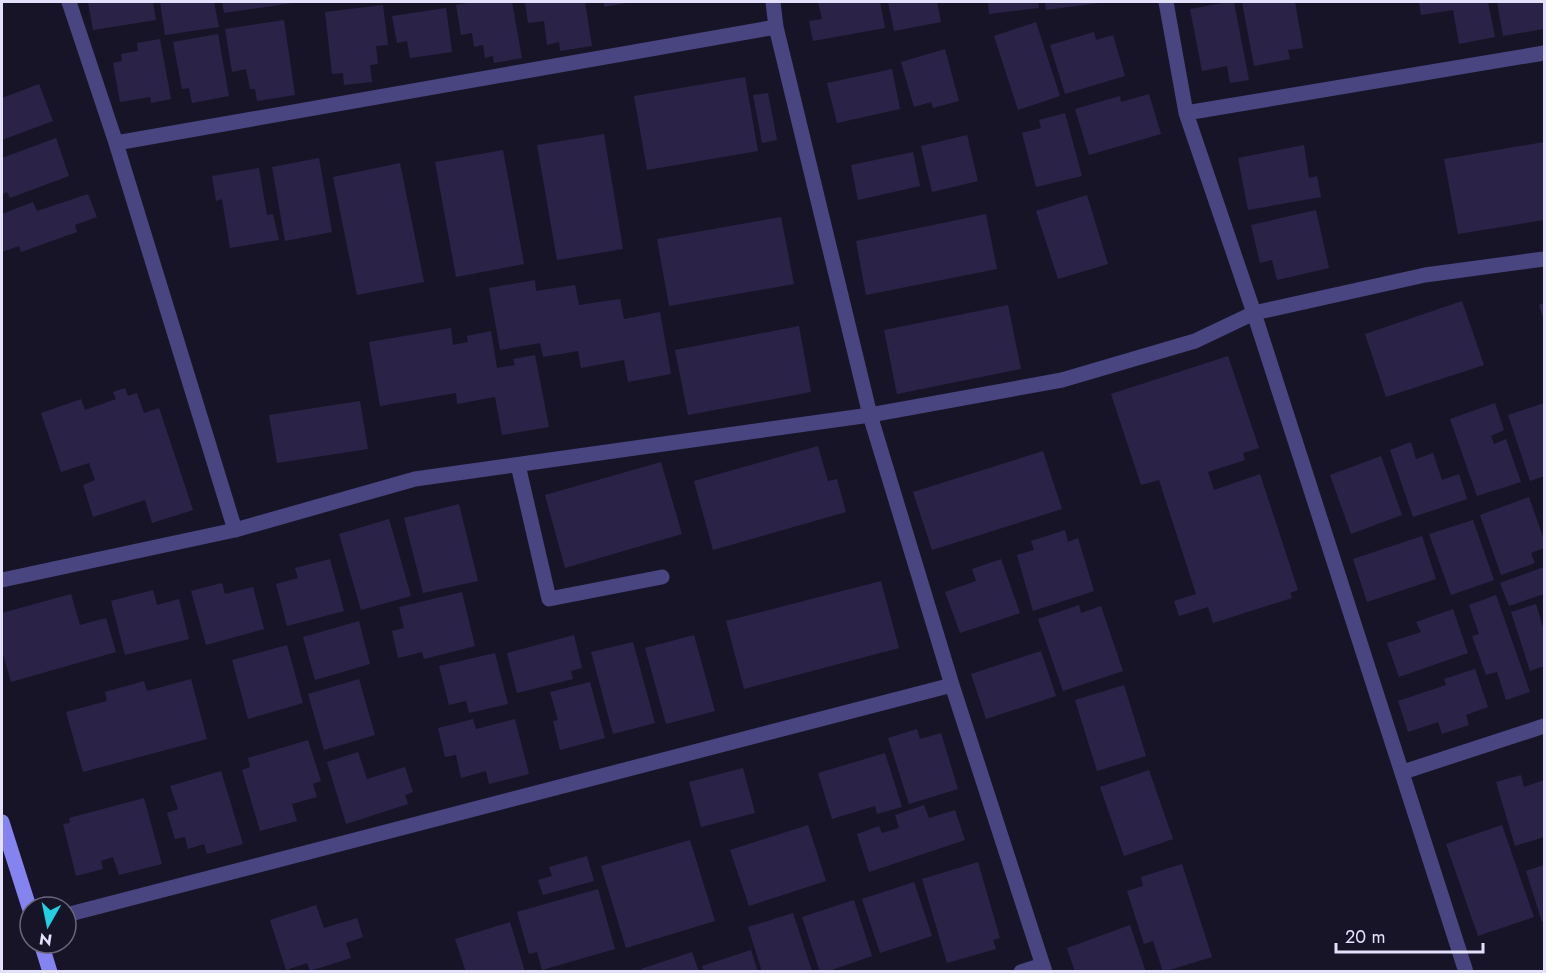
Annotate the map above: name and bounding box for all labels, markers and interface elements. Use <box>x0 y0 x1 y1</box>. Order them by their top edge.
north arrow <box>18 895 78 955</box>
scale bar <box>1336 916 1483 954</box>
text: 20 m <box>1345 924 1385 950</box>
text: N <box>38 927 54 952</box>

